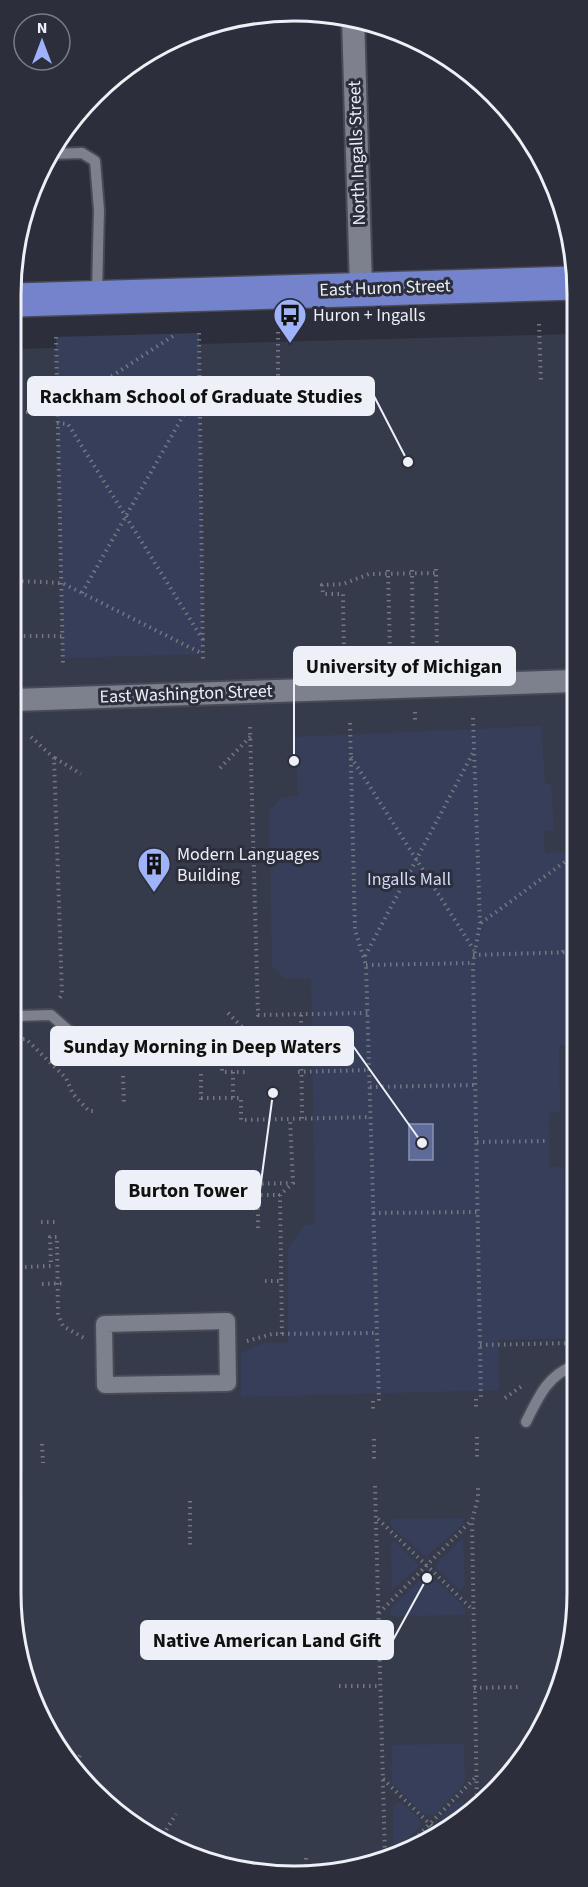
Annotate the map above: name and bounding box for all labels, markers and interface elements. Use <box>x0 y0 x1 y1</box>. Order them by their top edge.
north arrow <box>12 12 72 72</box>
text: N <box>37 17 47 39</box>
street label: North Ingalls Street <box>342 80 372 226</box>
street label: East Huron Street <box>319 273 451 303</box>
bus stop icon: Huron + Ingalls <box>272 297 308 344</box>
place label: Huron + Ingalls <box>313 303 426 328</box>
callout: Rackham School of Graduate Studies <box>28 377 374 415</box>
text: Rackham School of Graduate Studies <box>40 383 363 411</box>
callout: University of Michigan <box>294 647 515 685</box>
text: University of Michigan <box>306 653 502 681</box>
street label: East Washington Street <box>99 678 273 710</box>
place label: Modern Languages Building <box>177 842 319 888</box>
building icon: Modern Languages Building <box>136 846 172 893</box>
park label: Ingalls Mall <box>367 867 451 892</box>
callout: Sunday Morning in Deep Waters <box>51 1027 353 1065</box>
text: Sunday Morning in Deep Waters <box>63 1033 341 1061</box>
callout: Burton Tower <box>116 1171 260 1209</box>
text: Burton Tower <box>128 1177 248 1205</box>
callout: Native American Land Gift <box>141 1621 393 1659</box>
text: Native American Land Gift <box>153 1627 382 1655</box>

